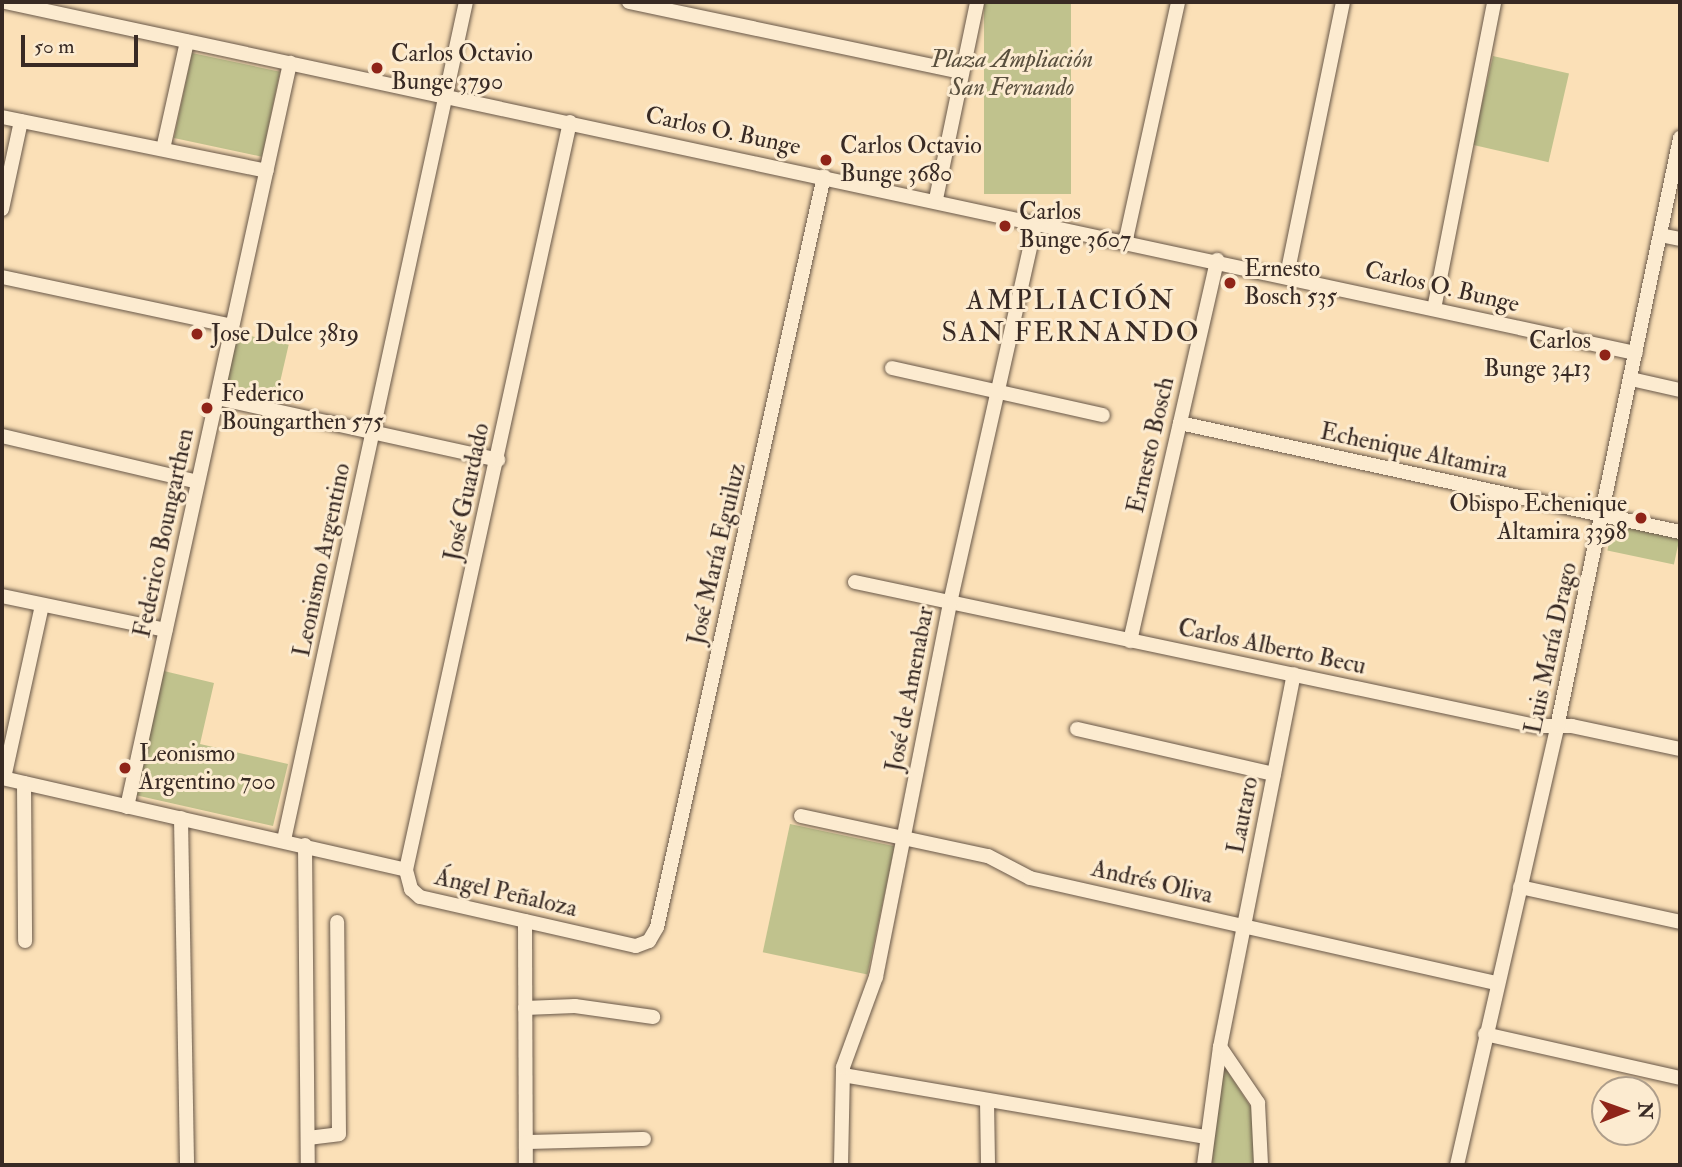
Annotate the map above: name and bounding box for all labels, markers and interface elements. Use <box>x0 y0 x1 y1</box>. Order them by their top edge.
scale bar <box>24 21 142 65</box>
text: 50 m <box>34 33 75 60</box>
place label: Carlos Octavio Bunge 3790 <box>391 40 533 96</box>
park label: Plaza Ampliación San Fernando <box>931 46 1093 102</box>
marker: Carlos Octavio Bunge 3790 <box>369 60 385 76</box>
street label: Carlos O. Bunge <box>643 101 803 161</box>
place label: Carlos Octavio Bunge 3680 <box>840 132 982 188</box>
marker: Carlos Octavio Bunge 3680 <box>818 152 834 168</box>
place label: Carlos Bunge 3607 <box>1019 198 1131 254</box>
marker: Carlos Bunge 3607 <box>997 218 1013 234</box>
place label: Ernesto Bosch 535 <box>1244 255 1337 311</box>
street label: Carlos O. Bunge <box>1362 255 1522 319</box>
marker: Ernesto Bosch 535 <box>1222 275 1238 291</box>
district label: AMPLIACIÓN SAN FERNANDO <box>943 284 1199 350</box>
place label: Jose Dulce 3819 <box>211 320 359 348</box>
marker: Jose Dulce 3819 <box>189 326 205 342</box>
place label: Carlos Bunge 3413 <box>1484 327 1591 383</box>
marker: Carlos Bunge 3413 <box>1597 347 1613 363</box>
street label: Ernesto Bosch <box>1121 374 1181 516</box>
place label: Federico Boungarthen 575 <box>221 380 384 436</box>
marker: Federico Boungarthen 575 <box>199 400 215 416</box>
street label: Echenique Altamira <box>1318 417 1510 485</box>
street label: José Guardado <box>438 420 496 564</box>
street label: Federico Boungarthen <box>128 426 200 640</box>
street label: José María Eguiluz <box>682 460 752 648</box>
street label: Leonismo Argentino <box>287 461 357 659</box>
place label: Obispo Echenique Altamira 3398 <box>1449 490 1627 546</box>
marker: Obispo Echenique Altamira 3398 <box>1633 510 1649 526</box>
street label: Luis María Drago <box>1519 560 1583 736</box>
street label: José de Amenabar <box>880 604 940 774</box>
street label: Carlos Alberto Becu <box>1175 613 1369 681</box>
place label: Leonismo Argentino 700 <box>139 740 276 796</box>
marker: Leonismo Argentino 700 <box>117 760 133 776</box>
street label: Lautaro <box>1221 774 1265 856</box>
street label: Andrés Oliva <box>1089 854 1215 910</box>
street label: Ángel Peñaloza <box>432 863 580 923</box>
north arrow <box>1591 1076 1661 1146</box>
text: N <box>1633 1102 1657 1119</box>

